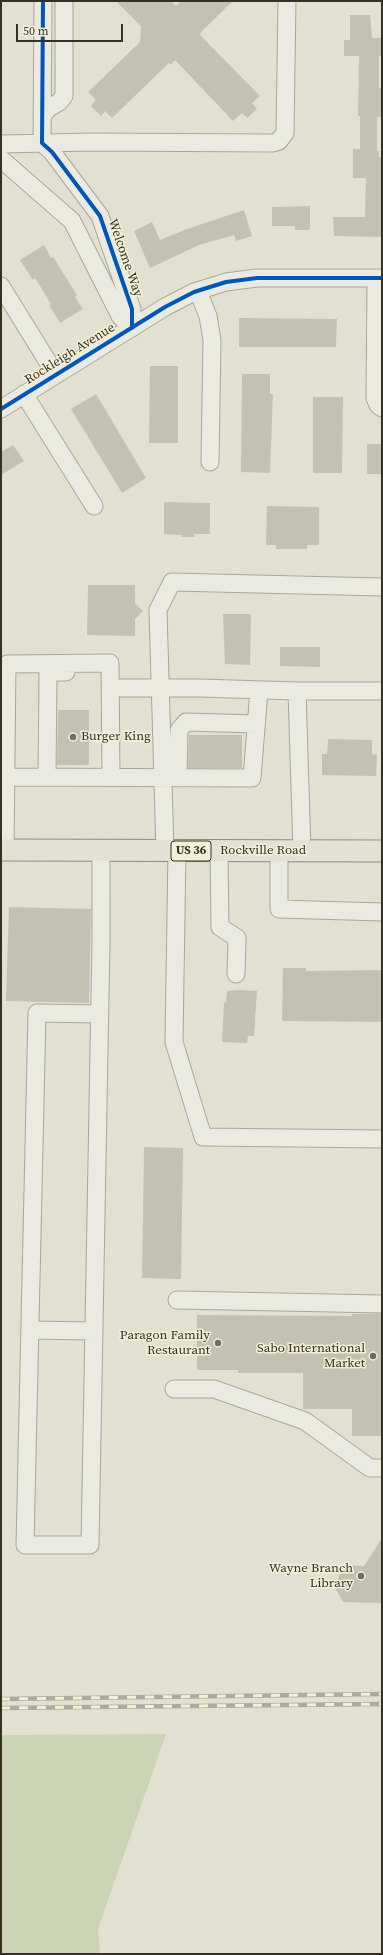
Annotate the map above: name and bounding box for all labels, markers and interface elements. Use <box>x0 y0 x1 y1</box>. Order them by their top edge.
scale bar <box>18 16 125 42</box>
text: 50 m <box>23 23 49 39</box>
street label: Welcome Way <box>104 217 146 299</box>
street label: Rockleigh Avenue <box>22 320 118 388</box>
place label: Burger King <box>81 729 151 745</box>
marker: Burger King <box>68 732 78 742</box>
road number: US 36 <box>171 841 211 861</box>
street label: Rockville Road <box>220 843 306 859</box>
place label: Paragon Family Restaurant <box>120 1328 210 1359</box>
marker: Paragon Family Restaurant <box>213 1338 223 1348</box>
place label: Sabo International Market <box>257 1341 365 1372</box>
marker: Sabo International Market <box>368 1351 378 1361</box>
place label: Wayne Branch Library <box>269 1561 353 1592</box>
marker: Wayne Branch Library <box>356 1571 366 1581</box>

